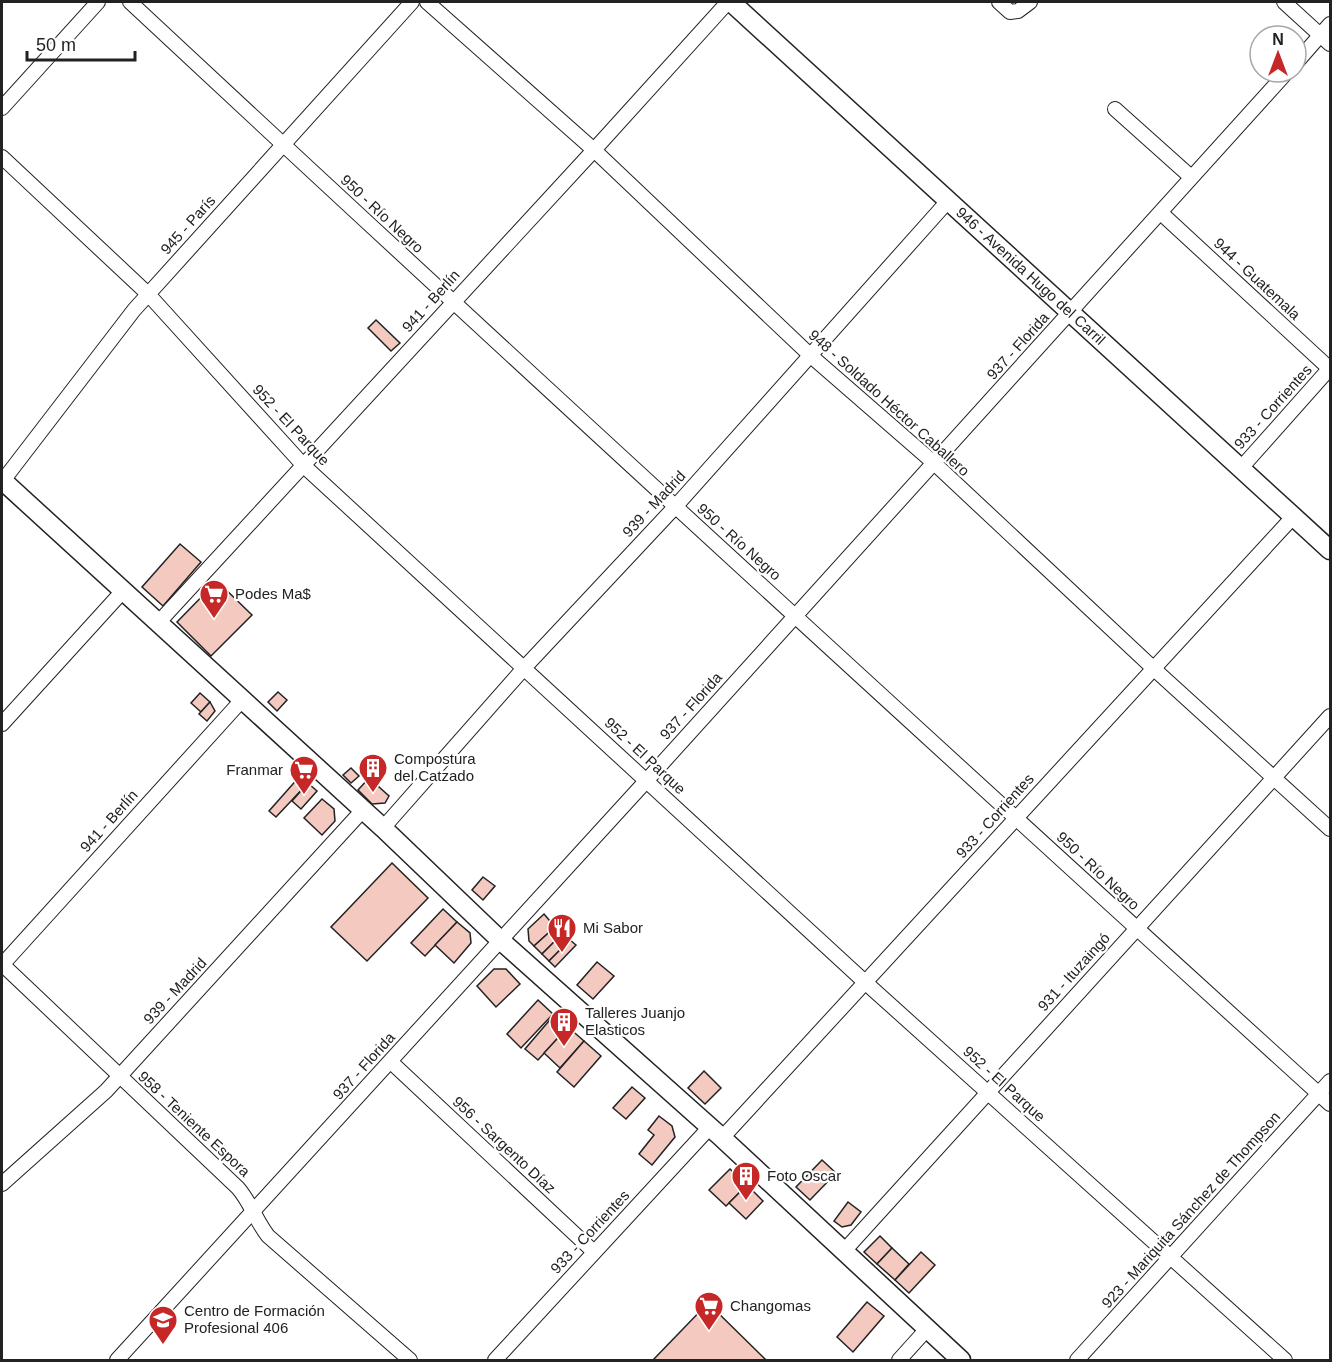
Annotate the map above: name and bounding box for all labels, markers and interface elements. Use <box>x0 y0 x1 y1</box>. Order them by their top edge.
scale bar <box>27 24 135 62</box>
north arrow <box>1248 24 1308 84</box>
text: N <box>1272 31 1284 48</box>
text: 50 m <box>36 35 76 55</box>
street label: 950 - Río Negro <box>338 171 427 256</box>
street label: 945 - París <box>157 192 218 258</box>
street label: 946 - Avenida Hugo del Carril <box>953 203 1109 348</box>
street label: 944 - Guatemala <box>1211 234 1304 323</box>
street label: 941 - Berlín <box>398 266 463 335</box>
street label: 937 - Florida <box>983 308 1053 383</box>
street label: 948 - Soldado Héctor Caballero <box>806 326 973 479</box>
street label: 933 - Corrientes <box>1230 361 1315 452</box>
street label: 952 - El Parque <box>250 381 333 469</box>
street label: 939 - Madrid <box>619 467 689 540</box>
street label: 950 - Río Negro <box>694 500 785 584</box>
supermarket icon: Podes Ma$ <box>198 578 230 620</box>
place label: Podes Ma$ <box>235 585 312 602</box>
street label: 937 - Florida <box>656 668 726 743</box>
street label: 952 - El Parque <box>601 714 689 797</box>
place label: Compostura del Catzado <box>394 750 476 784</box>
building icon: Compostura del Catzado <box>357 752 389 794</box>
supermarket icon: Franmar <box>288 754 320 796</box>
place label: Franmar <box>226 761 283 778</box>
street label: 933 - Corrientes <box>952 770 1037 861</box>
street label: 941 - Berlín <box>76 786 141 855</box>
street label: 950 - Río Negro <box>1054 828 1143 913</box>
restaurant icon: Mi Sabor <box>546 912 578 954</box>
place label: Mi Sabor <box>583 919 643 936</box>
street label: 931 - Ituzaingó <box>1034 929 1113 1014</box>
street label: 939 - Madrid <box>140 954 210 1027</box>
place label: Talleres Juanjo Elasticos <box>585 1004 685 1038</box>
building icon: Talleres Juanjo Elasticos <box>548 1006 580 1048</box>
street label: 937 - Florida <box>329 1028 399 1103</box>
street label: 952 - El Parque <box>960 1042 1049 1125</box>
street label: 958 - Teniente Espora <box>135 1067 254 1180</box>
street label: 956 - Sargento Díaz <box>449 1093 559 1197</box>
street label: 923 - Mariquita Sánchez de Thompson <box>1098 1108 1283 1311</box>
building icon: Foto Oscar <box>730 1160 762 1202</box>
place label: Foto Oscar <box>767 1167 841 1184</box>
street label: 933 - Corrientes <box>547 1187 633 1277</box>
supermarket icon: Changomas <box>693 1290 725 1332</box>
place label: Changomas <box>730 1297 811 1314</box>
place label: Centro de Formación Profesional 406 <box>184 1302 325 1336</box>
school or university icon: Centro de Formación Profesional 406 <box>147 1304 179 1346</box>

